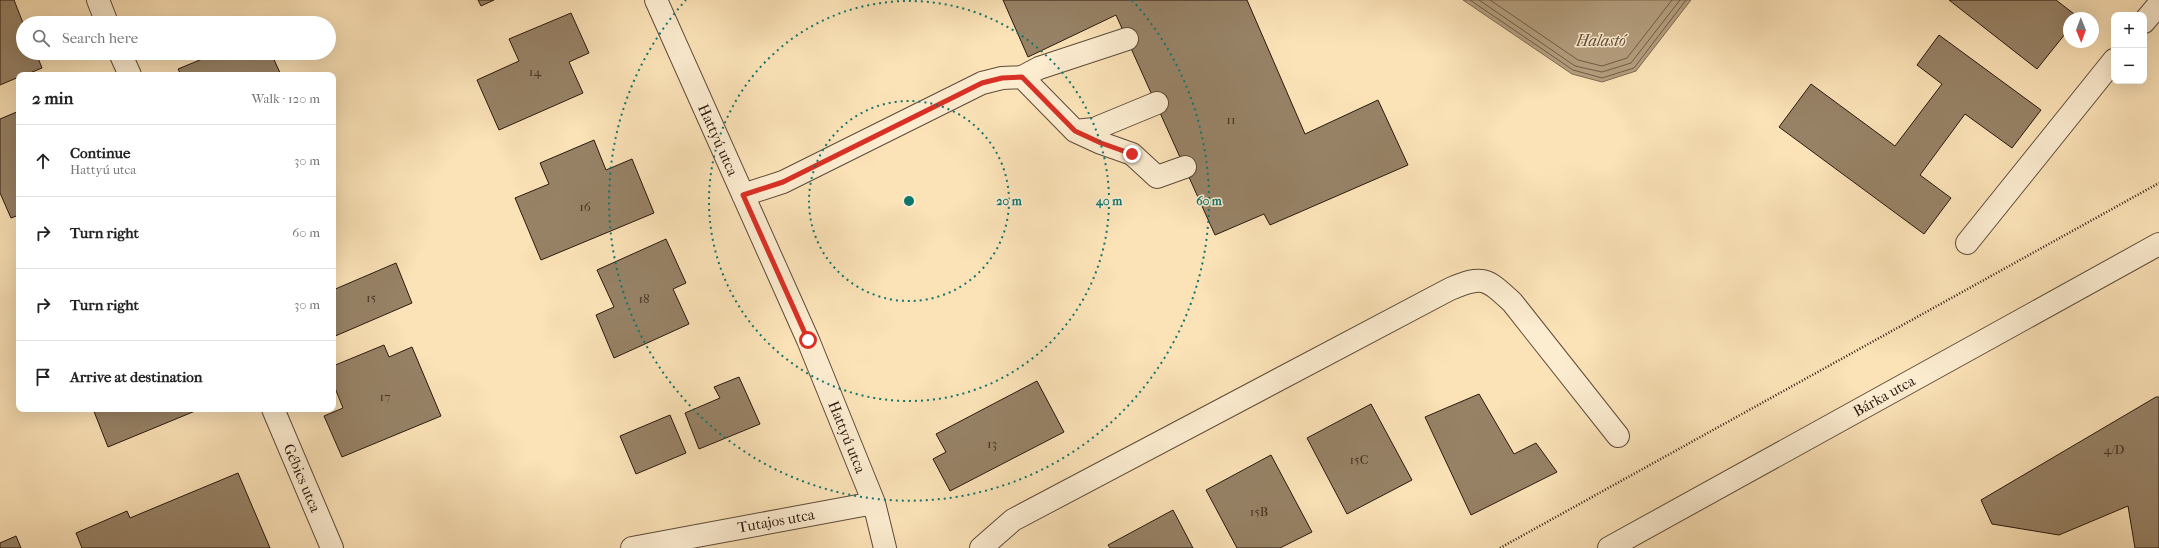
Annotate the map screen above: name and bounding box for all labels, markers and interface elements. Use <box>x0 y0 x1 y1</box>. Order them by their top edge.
north arrow <box>2063 12 2099 48</box>
map controls <box>2111 12 2147 84</box>
button: + <box>2111 12 2147 48</box>
search box <box>16 16 336 60</box>
icon: search <box>30 27 52 49</box>
text: Search here <box>62 29 138 47</box>
water label: Halastó <box>1575 31 1628 50</box>
button: − <box>2111 48 2147 84</box>
house number: 14 <box>529 64 541 79</box>
text: 2 min <box>32 88 73 108</box>
text: Walk · 120 m <box>252 91 320 106</box>
street label: Hattyú utca <box>694 101 742 180</box>
house number: 11 <box>1226 112 1236 127</box>
text: Continue <box>70 144 130 162</box>
route end <box>1123 145 1141 163</box>
icon: ahead <box>32 150 54 172</box>
text: 30 m <box>294 153 320 168</box>
text: Hattyú utca <box>70 162 136 177</box>
centre of rings <box>902 194 916 208</box>
text: 20 m <box>996 194 1023 208</box>
text: 40 m <box>1095 194 1123 209</box>
text: 60 m <box>1196 194 1223 208</box>
house number: 16 <box>579 199 592 214</box>
icon: right <box>32 222 54 244</box>
text: Turn right <box>70 224 139 242</box>
text: 60 m <box>292 225 320 240</box>
house number: 15 <box>366 290 376 305</box>
house number: 18 <box>638 291 650 306</box>
icon: right <box>32 294 54 316</box>
text: Turn right <box>70 296 139 314</box>
text: 30 m <box>294 297 320 312</box>
route start <box>799 331 817 349</box>
icon: arrive <box>32 366 54 388</box>
text: Arrive at destination <box>70 368 202 386</box>
street label: Bárka utca <box>1850 371 1919 420</box>
house number: 17 <box>380 389 390 404</box>
street label: Hattyú utca <box>824 398 870 477</box>
house number: 13 <box>987 436 997 451</box>
street label: Gébics utca <box>279 441 325 516</box>
house number: 4/D <box>2104 442 2124 457</box>
house number: 15C <box>1350 452 1369 467</box>
house number: 15B <box>1250 504 1268 519</box>
street label: Tutajos utca <box>736 505 817 537</box>

